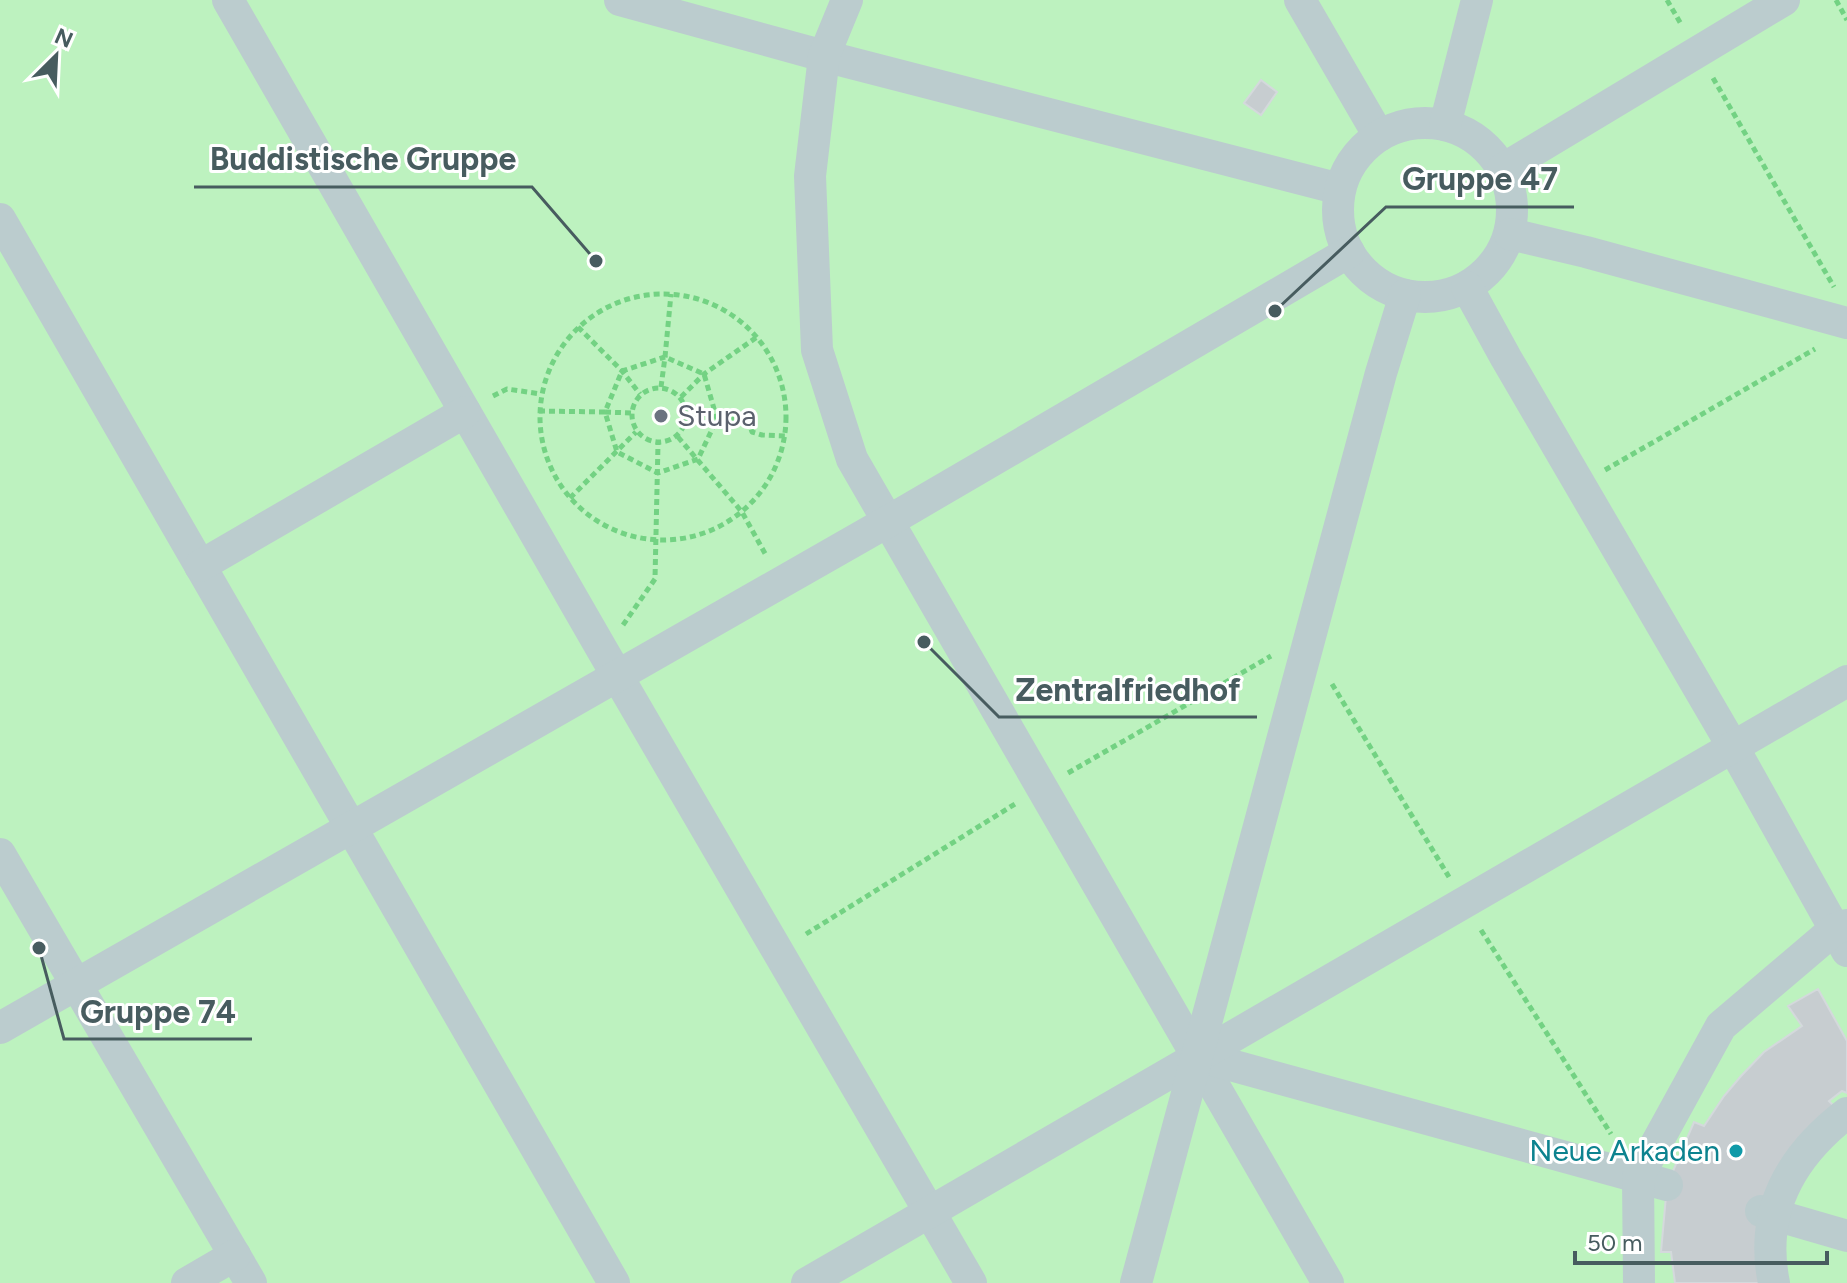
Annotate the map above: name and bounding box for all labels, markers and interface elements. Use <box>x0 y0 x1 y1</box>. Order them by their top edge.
north arrow <box>16 16 96 96</box>
text: N <box>51 22 77 54</box>
callout: Buddistische Gruppe <box>194 131 532 187</box>
text: Buddistische Gruppe <box>210 140 517 178</box>
callout: Gruppe 47 <box>1386 151 1574 207</box>
text: Gruppe 47 <box>1402 160 1558 198</box>
place label: Stupa <box>677 397 757 434</box>
marker: Stupa <box>652 407 670 425</box>
callout: Zentralfriedhof <box>999 661 1257 717</box>
text: Zentralfriedhof <box>1015 671 1241 709</box>
callout: Gruppe 74 <box>64 983 252 1039</box>
text: Gruppe 74 <box>80 993 236 1031</box>
place label: Neue Arkaden <box>1529 1132 1720 1169</box>
marker: Neue Arkaden <box>1727 1142 1745 1160</box>
scale bar <box>1575 1215 1827 1265</box>
text: 50 m <box>1587 1228 1643 1257</box>

